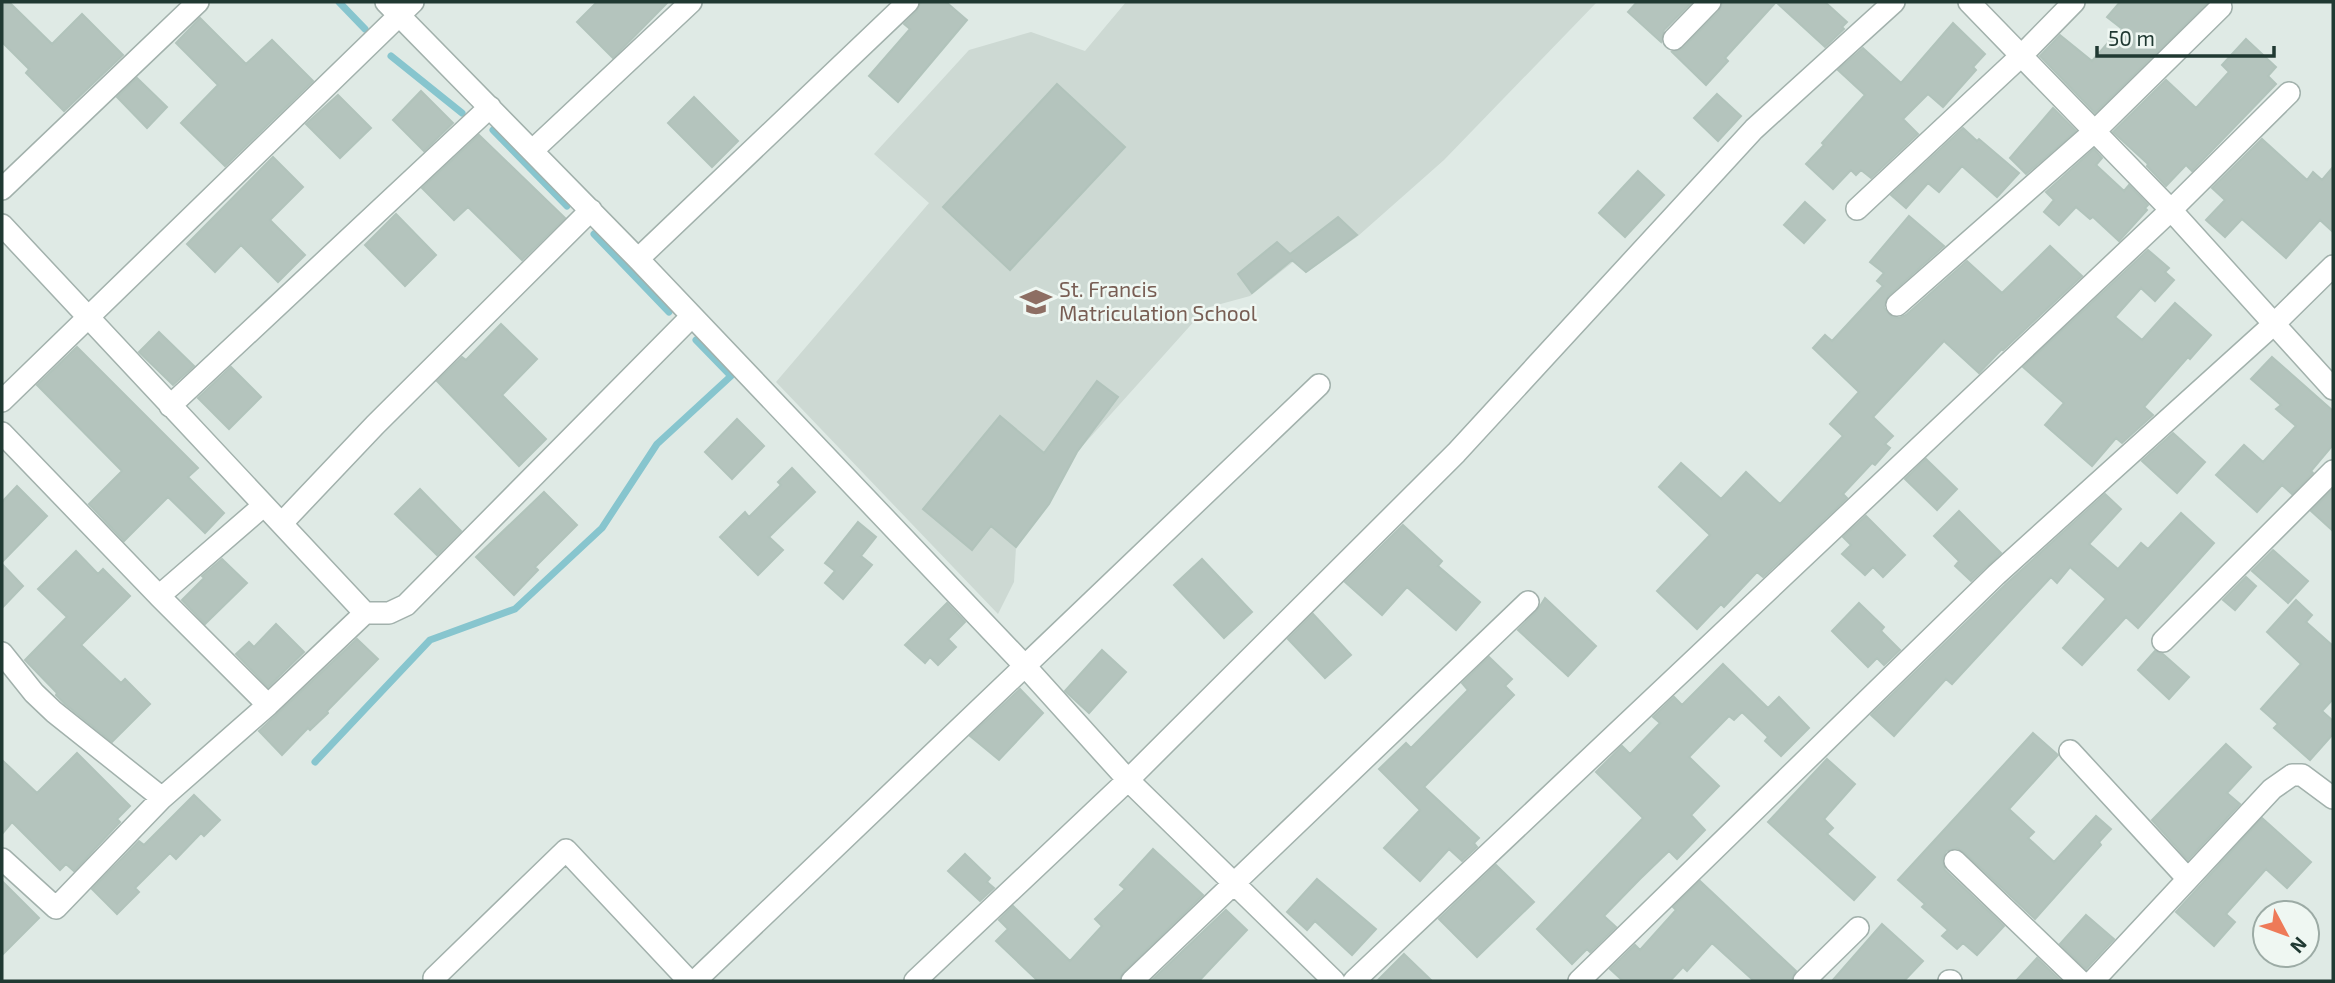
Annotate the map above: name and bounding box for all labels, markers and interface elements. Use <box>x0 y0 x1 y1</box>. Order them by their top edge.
scale bar <box>2097 14 2274 58</box>
text: 50 m <box>2108 25 2155 50</box>
place label: St. Francis Matriculation School <box>1059 276 1258 325</box>
school or university icon: St. Francis Matriculation School <box>1019 285 1053 319</box>
north arrow <box>2251 899 2321 969</box>
text: N <box>2286 933 2312 958</box>

